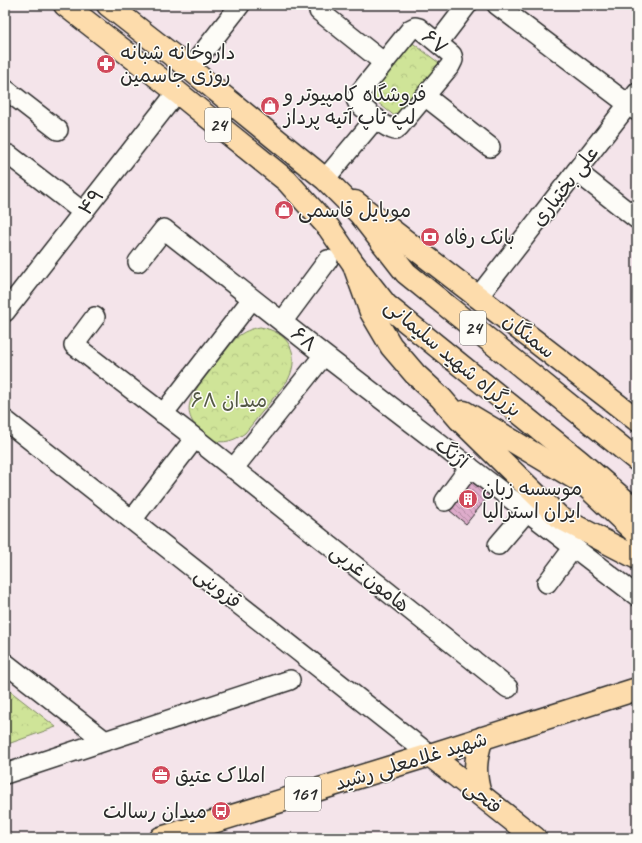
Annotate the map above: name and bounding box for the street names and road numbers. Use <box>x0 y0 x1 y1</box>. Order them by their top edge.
street label: ۶۷ <box>417 24 453 60</box>
road number: 24 <box>205 108 231 142</box>
street label: علی بختیاری <box>526 141 604 231</box>
street label: ۴۹ <box>73 183 109 221</box>
street label: بزرگراه شهید سلیمانی <box>379 293 527 423</box>
street label: سمنگان <box>498 308 560 364</box>
road number: 24 <box>460 311 486 345</box>
street label: ۶۸ <box>286 321 322 357</box>
street label: آژنگ <box>430 432 475 475</box>
street label: هامون غربی <box>325 538 415 618</box>
street label: قزوینی <box>189 562 247 614</box>
street label: شهید غلامعلی رشید <box>332 726 490 796</box>
street label: فتحی <box>459 774 507 820</box>
road number: 161 <box>285 777 321 811</box>

